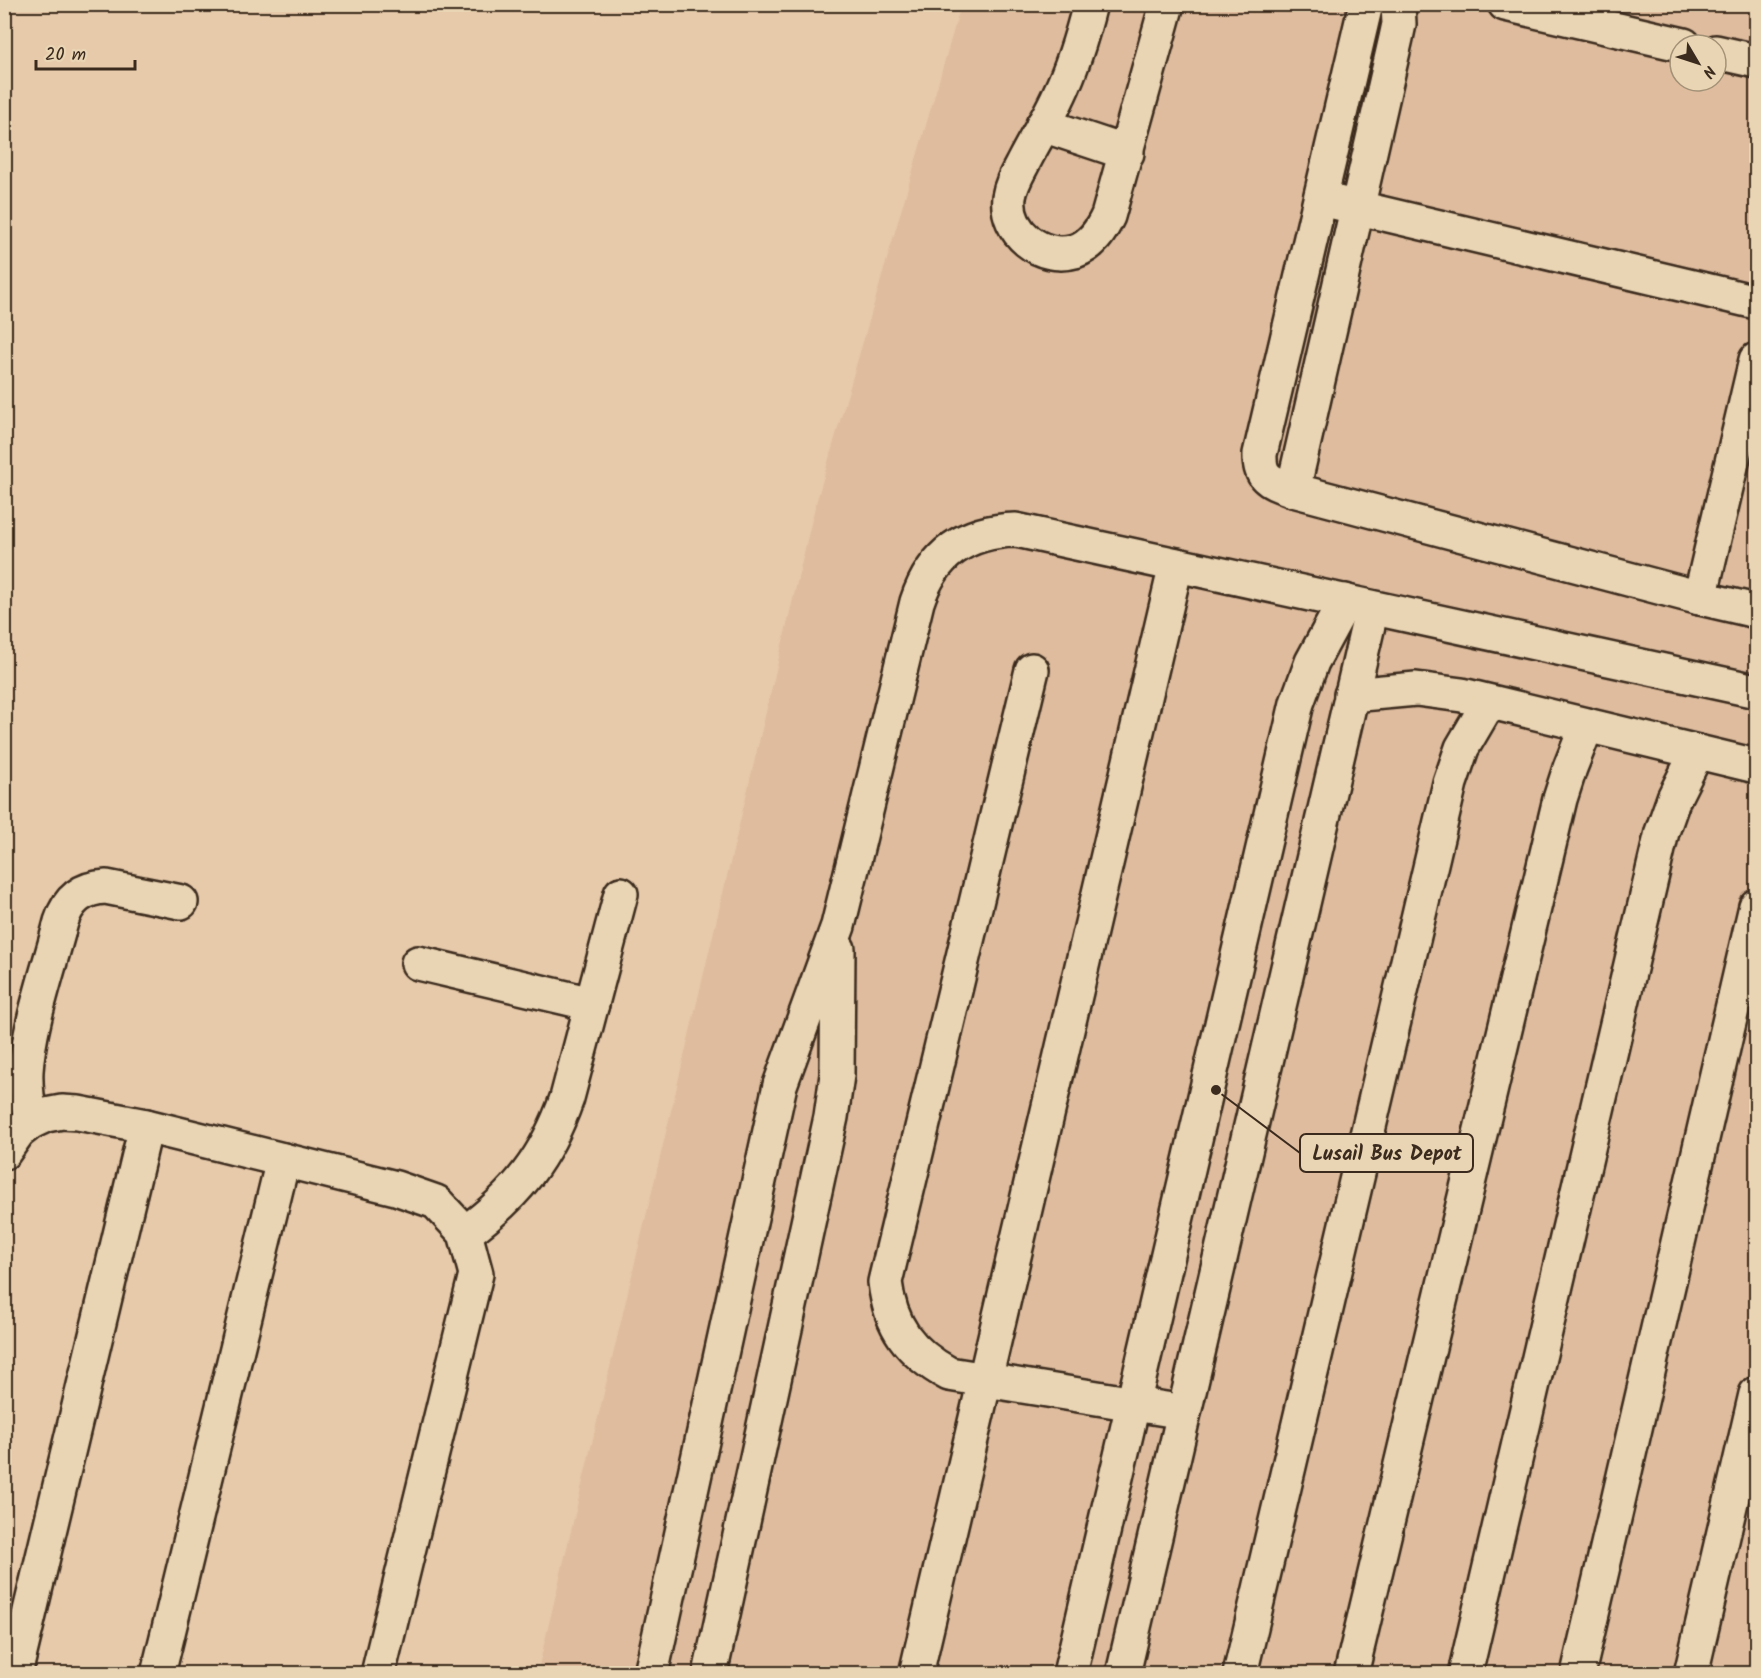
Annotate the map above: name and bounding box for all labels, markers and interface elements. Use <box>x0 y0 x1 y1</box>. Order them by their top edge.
scale bar <box>36 33 135 71</box>
north arrow <box>1668 33 1728 93</box>
text: 20 m <box>45 41 86 70</box>
text: N <box>1696 60 1721 83</box>
callout: Lusail Bus Depot <box>1300 1134 1473 1172</box>
text: Lusail Bus Depot <box>1312 1139 1463 1171</box>

